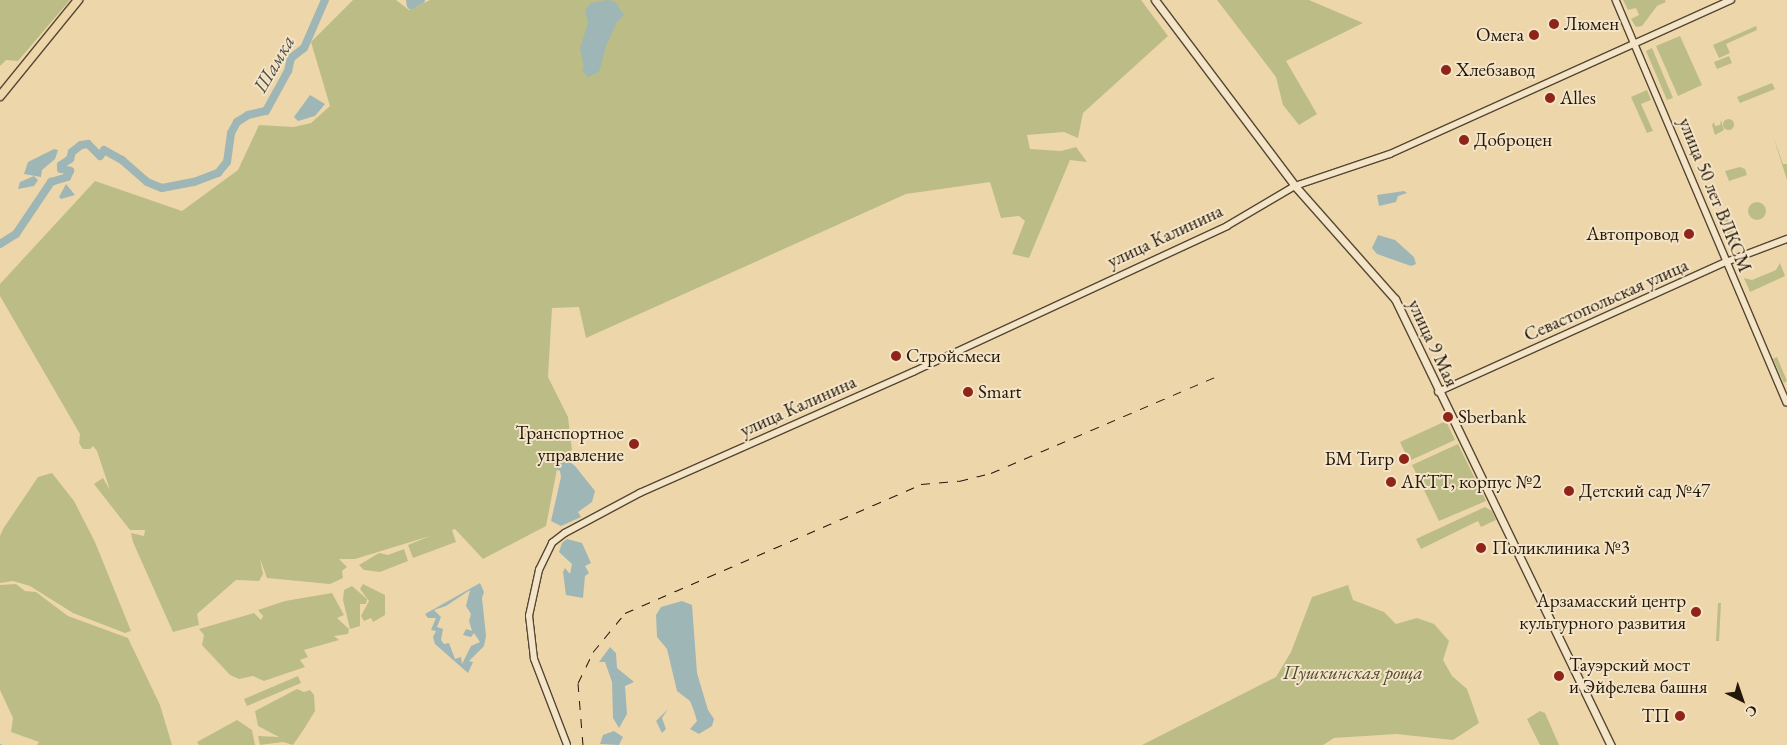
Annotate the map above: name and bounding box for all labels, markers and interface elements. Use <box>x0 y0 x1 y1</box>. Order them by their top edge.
place label: Люмен <box>1564 13 1619 35</box>
marker: Люмен <box>1548 18 1560 30</box>
place label: Омега <box>1476 24 1524 46</box>
marker: Омега <box>1528 29 1540 41</box>
water label: Шамка <box>248 31 300 97</box>
place label: Хлебзавод <box>1456 59 1535 81</box>
marker: Хлебзавод <box>1440 64 1452 76</box>
place label: Alles <box>1560 87 1596 109</box>
marker: Alles <box>1544 92 1556 104</box>
street label: улица 50 лет ВЛКСМ <box>1674 114 1756 276</box>
place label: Доброцен <box>1474 129 1552 151</box>
marker: Доброцен <box>1458 134 1470 146</box>
street label: улица Калинина <box>1104 199 1226 273</box>
place label: Автопровод <box>1586 223 1679 245</box>
marker: Автопровод <box>1683 228 1695 240</box>
street label: Севастопольская улица <box>1520 254 1692 346</box>
street label: улица 9 Мая <box>1403 296 1463 390</box>
place label: Стройсмеси <box>906 345 1001 367</box>
marker: Стройсмеси <box>890 350 902 362</box>
street label: улица Калинина <box>736 370 860 442</box>
place label: Smart <box>978 381 1022 403</box>
marker: Smart <box>962 386 974 398</box>
place label: Sberbank <box>1458 406 1526 428</box>
marker: Sberbank <box>1442 411 1454 423</box>
place label: Транспортное управление <box>515 422 624 466</box>
marker: Транспортное управление <box>628 438 640 450</box>
place label: БМ Тигр <box>1324 448 1394 470</box>
marker: БМ Тигр <box>1398 453 1410 465</box>
place label: АКТТ, корпус №2 <box>1401 471 1541 493</box>
marker: АКТТ, корпус №2 <box>1385 476 1397 488</box>
place label: Детский сад №47 <box>1579 480 1710 502</box>
marker: Детский сад №47 <box>1563 485 1575 497</box>
place label: Поликлиника №3 <box>1492 537 1630 559</box>
marker: Поликлиника №3 <box>1474 541 1488 555</box>
place label: Арзамасский центр культурного развития <box>1519 590 1686 634</box>
marker: Арзамасский центр культурного развития <box>1690 606 1702 618</box>
place label: Тауэрский мост и Эйфелева башня <box>1569 654 1707 698</box>
park label: Пушкинская роща <box>1283 662 1423 684</box>
marker: Тауэрский мост и Эйфелева башня <box>1553 670 1565 682</box>
north arrow <box>1717 675 1767 725</box>
text: С <box>1742 701 1761 721</box>
place label: ТП <box>1642 705 1670 727</box>
marker: ТП <box>1674 710 1686 722</box>

